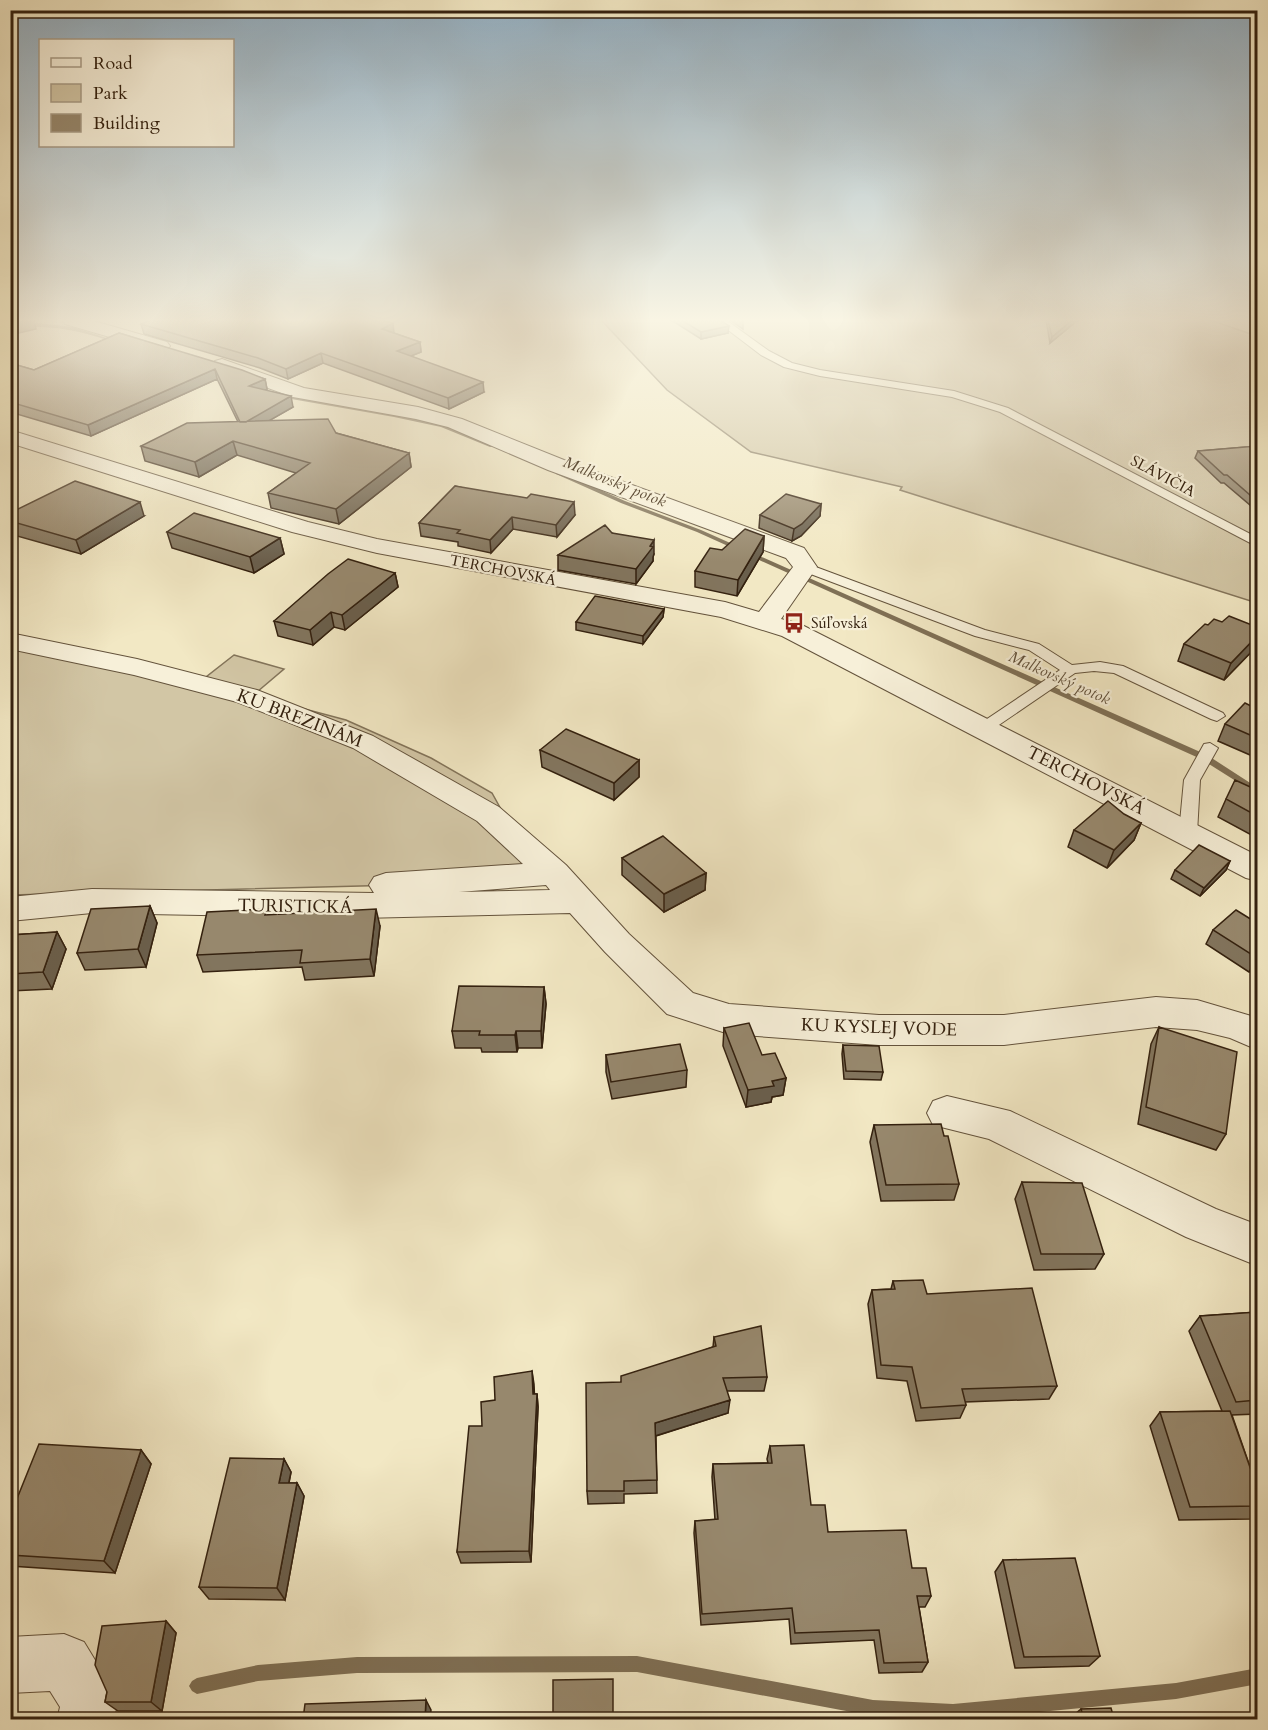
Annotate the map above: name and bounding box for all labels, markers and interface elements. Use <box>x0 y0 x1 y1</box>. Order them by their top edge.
legend <box>39 39 234 147</box>
text: Road <box>93 51 133 76</box>
text: Park <box>93 81 128 106</box>
text: Building <box>93 111 161 136</box>
water label: Malkovský potok <box>560 451 670 513</box>
street label: SLÁVIČIA <box>1127 451 1199 502</box>
street label: TERCHOVSKÁ <box>448 550 558 590</box>
bus stop icon: Súľovská <box>782 611 806 635</box>
place label: Súľovská <box>811 613 868 633</box>
water label: Malkovský potok <box>1005 646 1114 710</box>
street label: KU BREZINÁM <box>233 683 366 754</box>
street label: TERCHOVSKÁ <box>1022 740 1149 821</box>
street label: TURISTICKÁ <box>237 893 353 920</box>
street label: KU KYSLEJ VODE <box>800 1012 957 1043</box>

